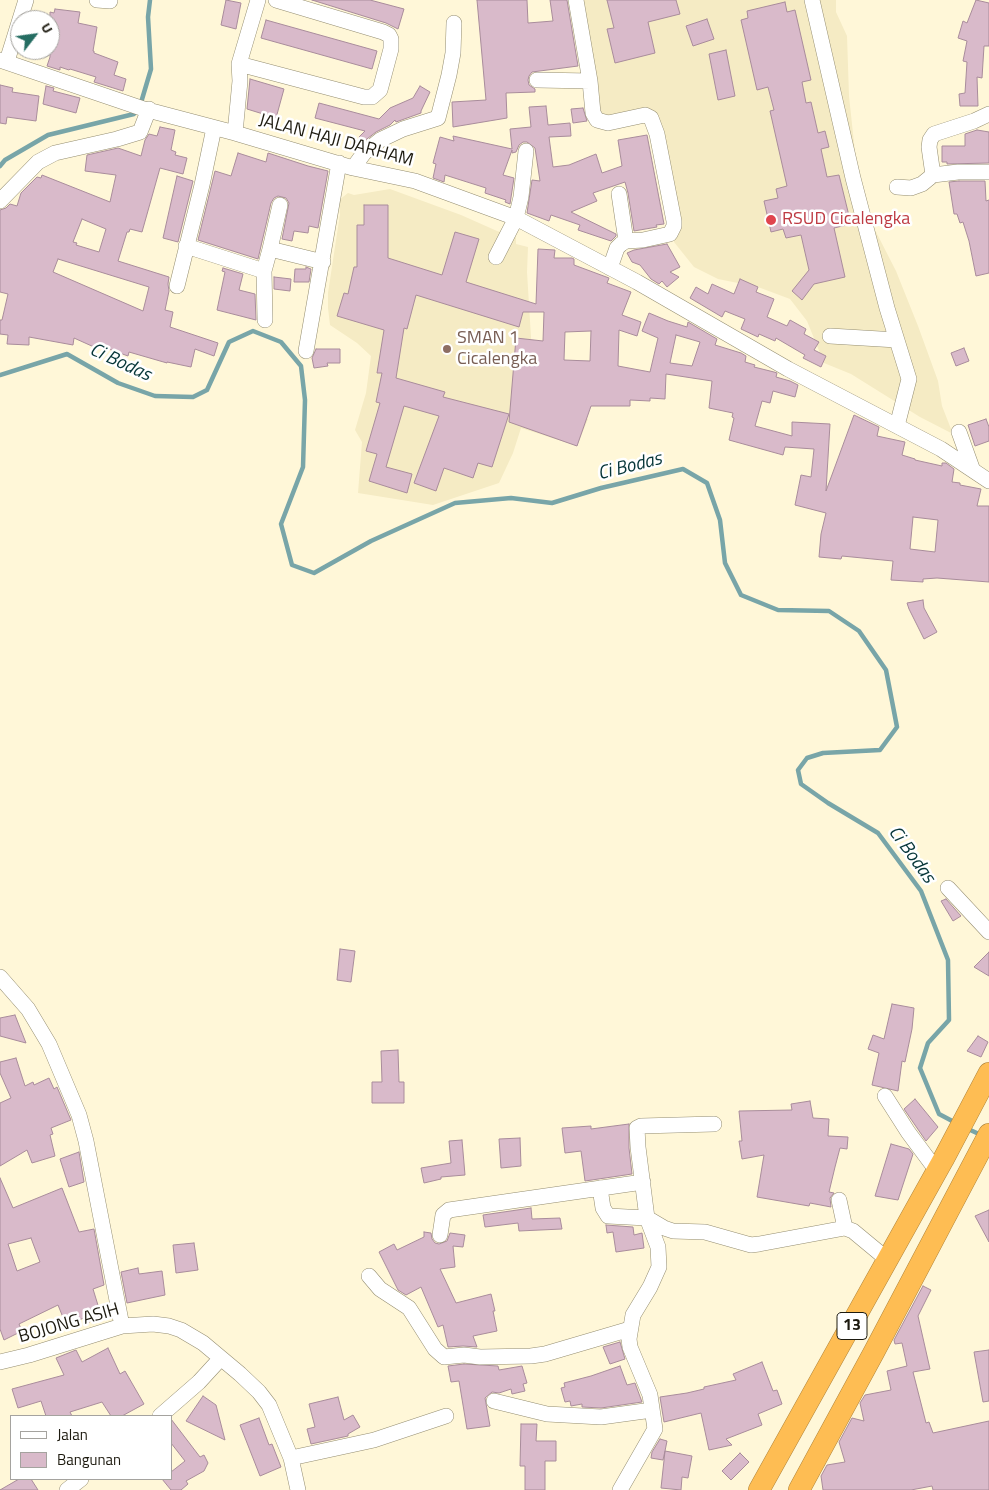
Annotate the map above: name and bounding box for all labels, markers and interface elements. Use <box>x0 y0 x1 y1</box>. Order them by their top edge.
north arrow <box>10 10 60 60</box>
text: U <box>36 19 59 37</box>
street label: JALAN HAJI DARHAM <box>256 110 416 172</box>
place label: RSUD Cicalengka <box>782 209 910 231</box>
marker: RSUD Cicalengka <box>764 213 778 227</box>
place label: SMAN 1 Cicalengka <box>457 328 537 370</box>
water label: Ci Bodas <box>86 339 154 387</box>
marker: SMAN 1 Cicalengka <box>441 343 453 355</box>
water label: Ci Bodas <box>596 448 664 486</box>
water label: Ci Bodas <box>883 822 939 888</box>
street label: BOJONG ASIH <box>16 1299 122 1349</box>
road number: 13 <box>837 1312 867 1340</box>
legend <box>10 1415 172 1480</box>
text: Jalan <box>57 1423 88 1446</box>
text: Bangunan <box>57 1448 121 1471</box>

